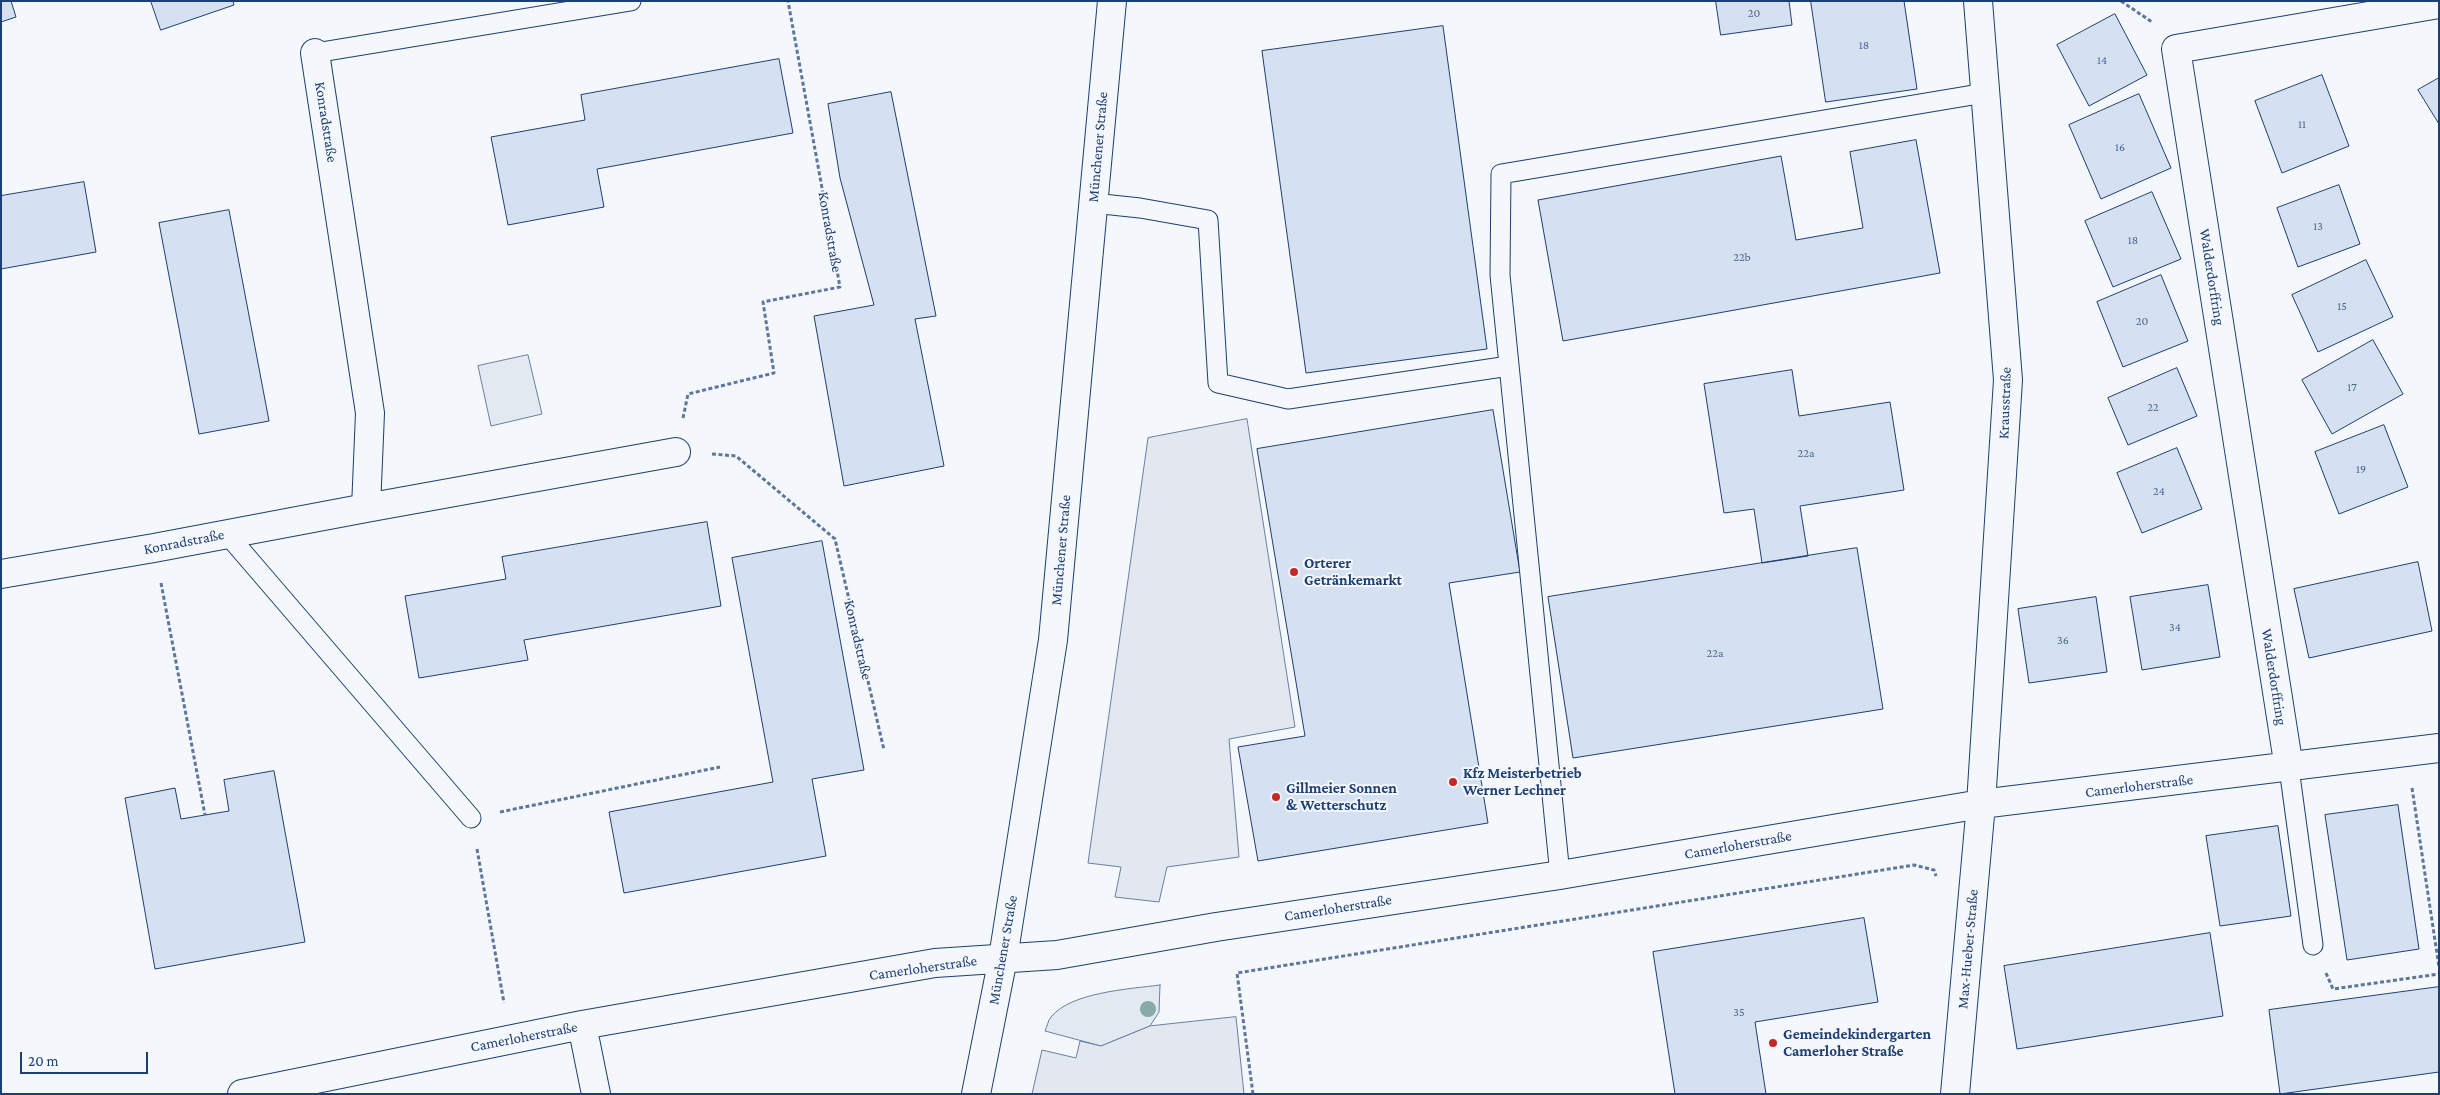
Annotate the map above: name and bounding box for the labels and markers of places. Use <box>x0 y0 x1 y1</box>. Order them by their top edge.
place label: Orterer Getränkemarkt <box>1304 554 1402 589</box>
marker: Orterer Getränkemarkt <box>1288 566 1300 578</box>
place label: Kfz Meisterbetrieb Werner Lechner <box>1463 764 1582 799</box>
marker: Kfz Meisterbetrieb Werner Lechner <box>1447 776 1459 788</box>
place label: Gillmeier Sonnen & Wetterschutz <box>1286 779 1397 814</box>
marker: Gillmeier Sonnen & Wetterschutz <box>1270 791 1282 803</box>
place label: Gemeindekindergarten Camerloher Straße <box>1783 1025 1931 1060</box>
marker: Gemeindekindergarten Camerloher Straße <box>1767 1037 1779 1049</box>

